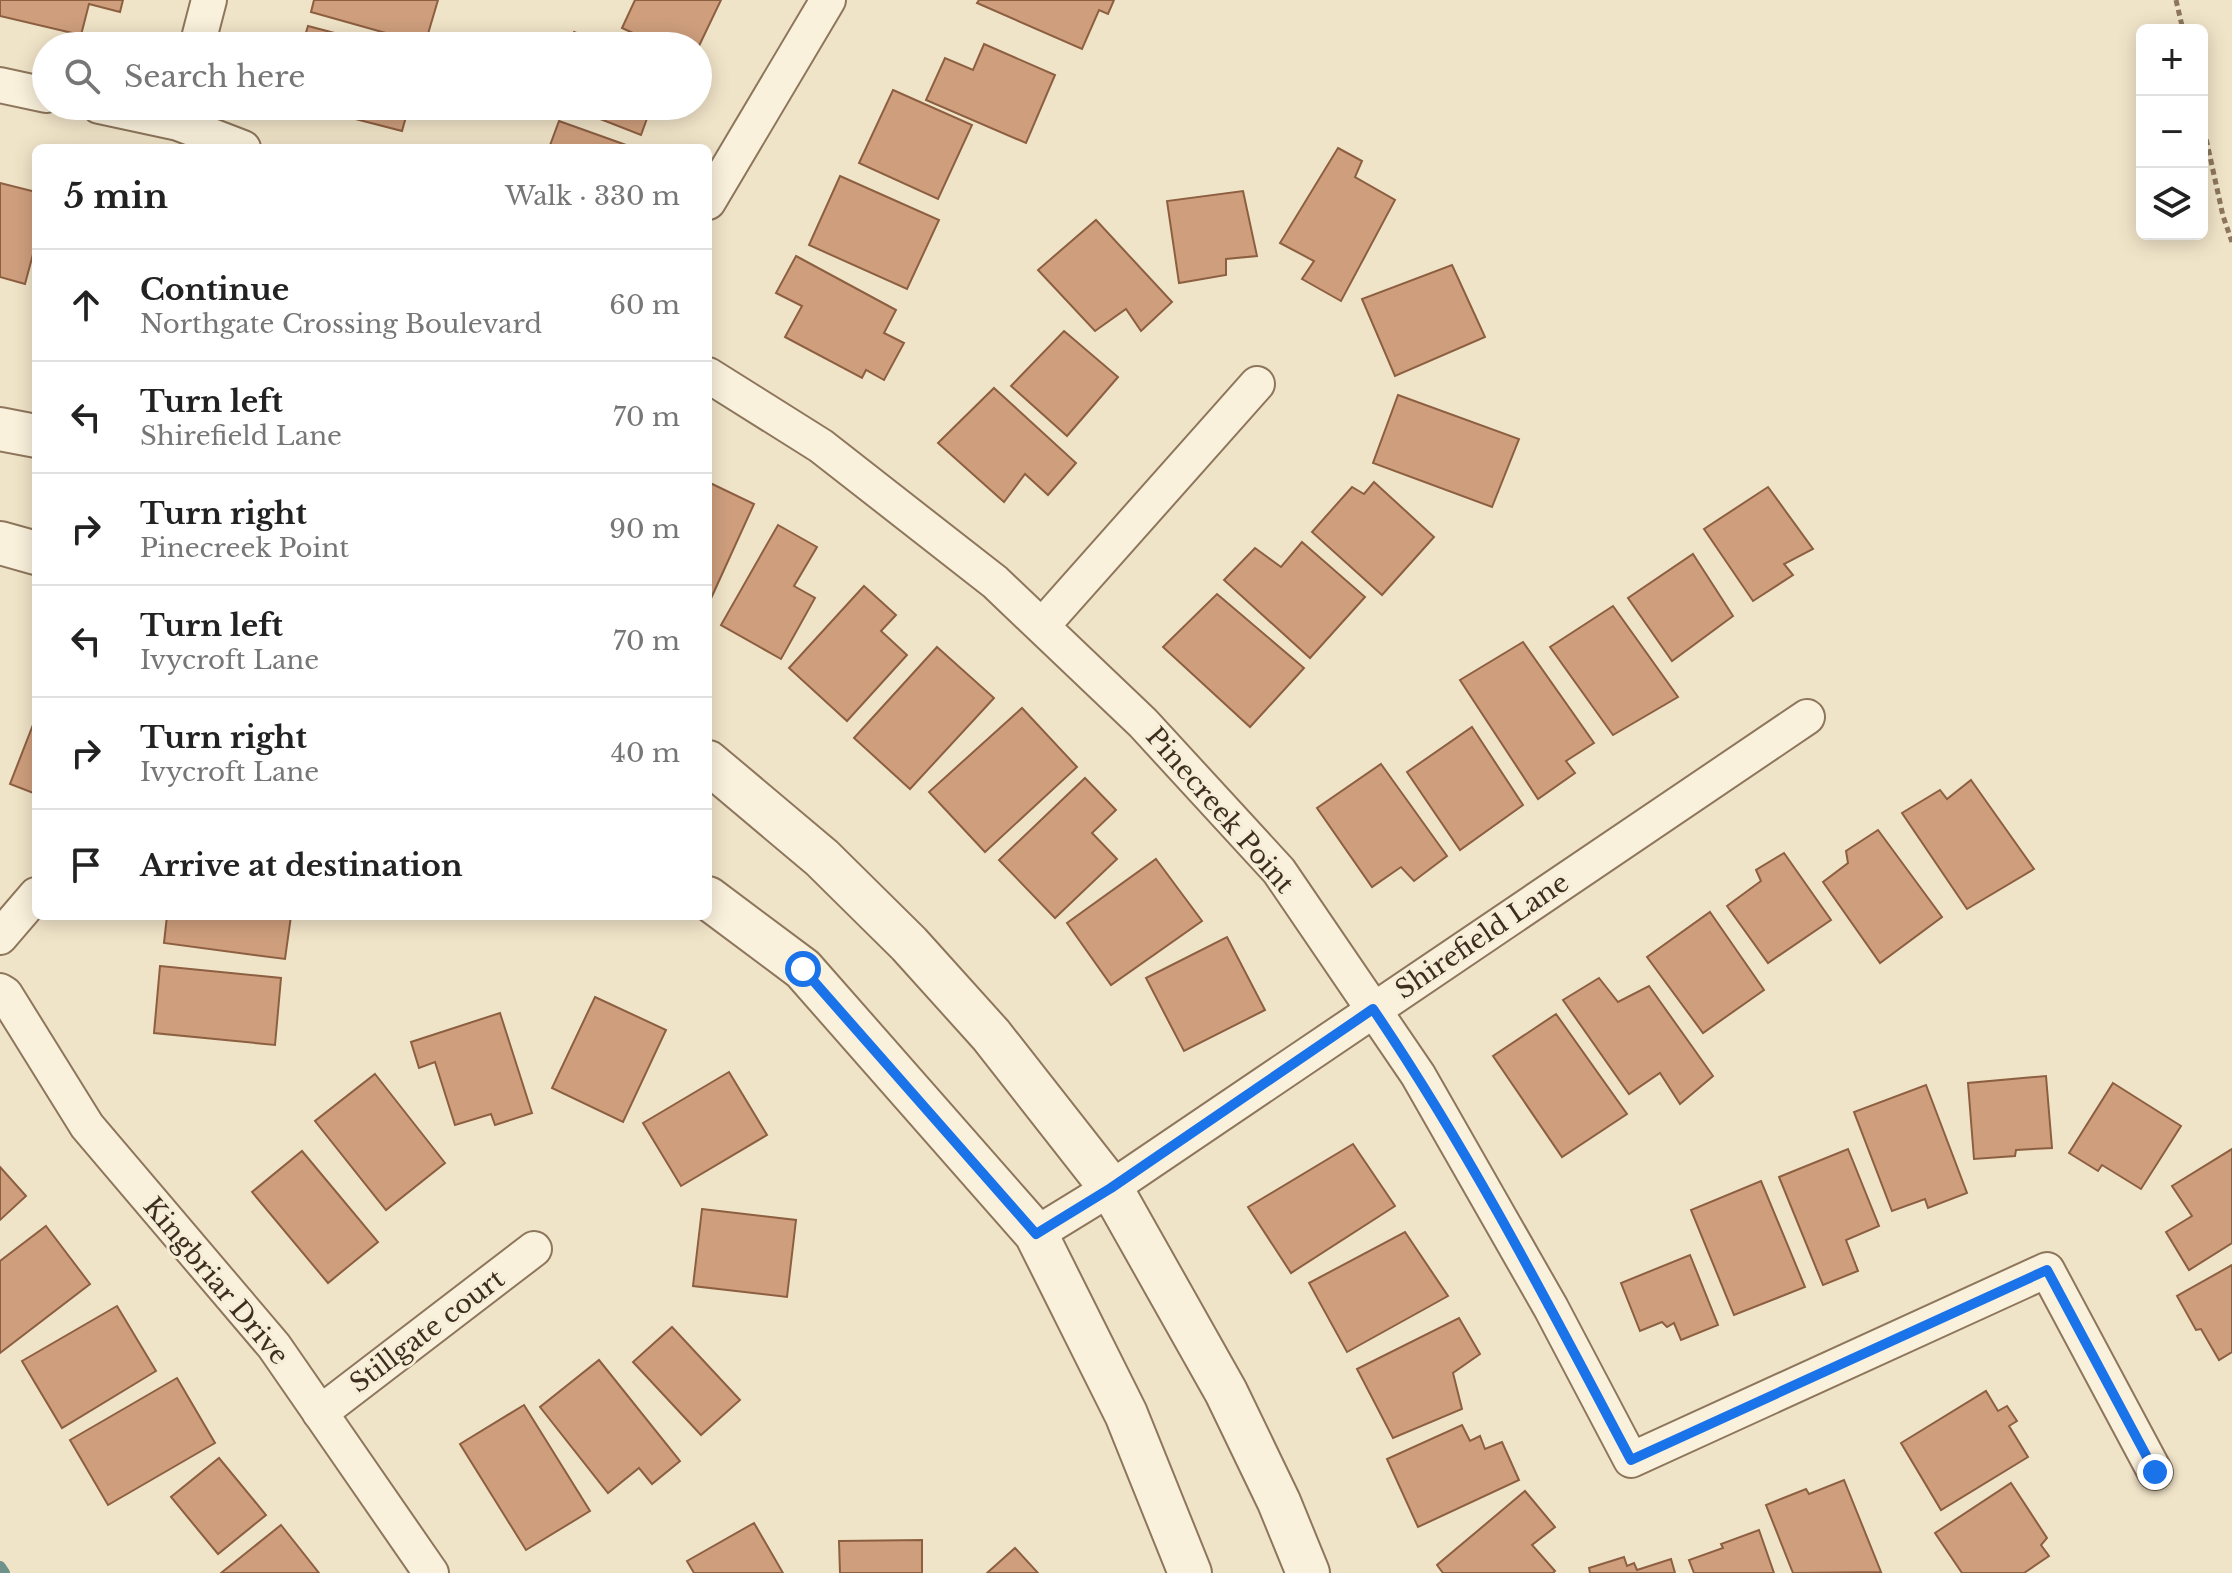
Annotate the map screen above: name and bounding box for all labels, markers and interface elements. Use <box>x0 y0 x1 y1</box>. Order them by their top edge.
map controls <box>2136 24 2208 240</box>
button: + <box>2136 24 2208 96</box>
search box <box>32 32 712 120</box>
icon: search <box>60 54 104 98</box>
text: Search here <box>124 58 305 95</box>
button: − <box>2136 96 2208 168</box>
button: layers <box>2136 168 2208 240</box>
text: 5 min <box>64 175 168 217</box>
text: Walk · 330 m <box>505 180 680 212</box>
text: Continue <box>140 271 289 308</box>
icon: ahead <box>64 283 108 327</box>
text: 60 m <box>609 289 680 321</box>
text: Northgate Crossing Boulevard <box>140 308 542 340</box>
text: Turn left <box>140 383 283 420</box>
icon: left <box>64 395 108 439</box>
text: 70 m <box>613 401 680 433</box>
text: Shirefield Lane <box>140 420 342 452</box>
text: Turn right <box>140 495 307 532</box>
icon: right <box>64 507 108 551</box>
text: 90 m <box>609 513 680 545</box>
text: Pinecreek Point <box>140 532 349 564</box>
text: Turn left <box>140 607 283 644</box>
icon: left <box>64 619 108 663</box>
text: 70 m <box>613 625 680 657</box>
text: Ivycroft Lane <box>140 644 319 676</box>
text: Turn right <box>140 719 307 756</box>
street label: Pinecreek Point <box>1139 721 1301 900</box>
icon: right <box>64 731 108 775</box>
text: 40 m <box>611 737 680 769</box>
text: Ivycroft Lane <box>140 756 319 788</box>
icon: arrive <box>64 843 108 887</box>
text: Arrive at destination <box>140 847 463 884</box>
street label: Shirefield Lane <box>1389 866 1575 1006</box>
route start <box>785 951 821 987</box>
street label: Kingbriar Drive <box>137 1191 295 1371</box>
street label: Stillgate court <box>343 1262 511 1399</box>
route end <box>2137 1454 2173 1490</box>

